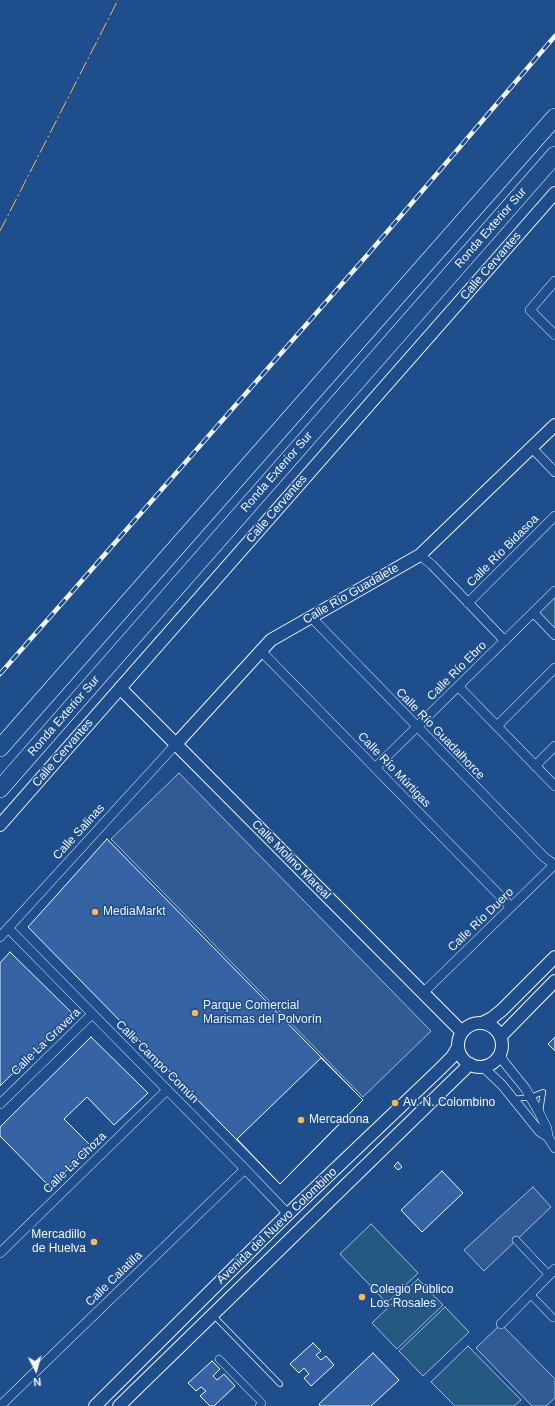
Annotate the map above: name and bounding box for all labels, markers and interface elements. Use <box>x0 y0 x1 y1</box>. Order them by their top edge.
street label: Ronda Exterior Sur <box>452 185 530 271</box>
street label: Calle Cervantes <box>458 229 524 303</box>
street label: Ronda Exterior Sur <box>238 429 316 515</box>
street label: Calle Cervantes <box>244 472 310 546</box>
street label: Calle Río Bidasoa <box>464 512 542 590</box>
street label: Calle Río Guadalete <box>301 561 401 627</box>
street label: Calle Río Ebro <box>424 638 490 704</box>
street label: Ronda Exterior Sur <box>25 673 103 759</box>
street label: Calle Río Guadalhorce <box>393 685 487 783</box>
street label: Calle Cervantes <box>30 716 96 790</box>
street label: Calle Río Múrtigas <box>355 729 433 811</box>
street label: Calle Salinas <box>50 801 108 863</box>
street label: Calle Molino Mareal <box>248 817 334 903</box>
street label: Calle Río Duero <box>445 885 517 955</box>
place label: MediaMarkt <box>103 905 166 919</box>
marker: MediaMarkt <box>90 907 100 917</box>
place label: Parque Comercial Marismas del Polvorín <box>203 999 322 1027</box>
street label: Calle La Gravera <box>8 1005 84 1079</box>
marker: Parque Comercial Marismas del Polvorín <box>190 1008 200 1018</box>
street label: Calle Campo Común <box>113 1018 201 1106</box>
place label: Av. N. Colombino <box>403 1096 495 1110</box>
marker: Av. N. Colombino <box>390 1098 400 1108</box>
place label: Mercadona <box>309 1113 369 1127</box>
marker: Mercadona <box>296 1115 306 1125</box>
street label: Calle La Choza <box>40 1129 110 1197</box>
street label: Avenida del Nuevo Colombino <box>214 1165 340 1287</box>
place label: Mercadillo de Huelva <box>31 1228 86 1256</box>
marker: Mercadillo de Huelva <box>89 1237 99 1247</box>
street label: Calle Calatilla <box>83 1248 145 1310</box>
place label: Colegio Público Los Rosales <box>370 1283 453 1311</box>
marker: Colegio Público Los Rosales <box>357 1292 367 1302</box>
north arrow <box>16 1350 56 1390</box>
text: N <box>33 1376 42 1388</box>

